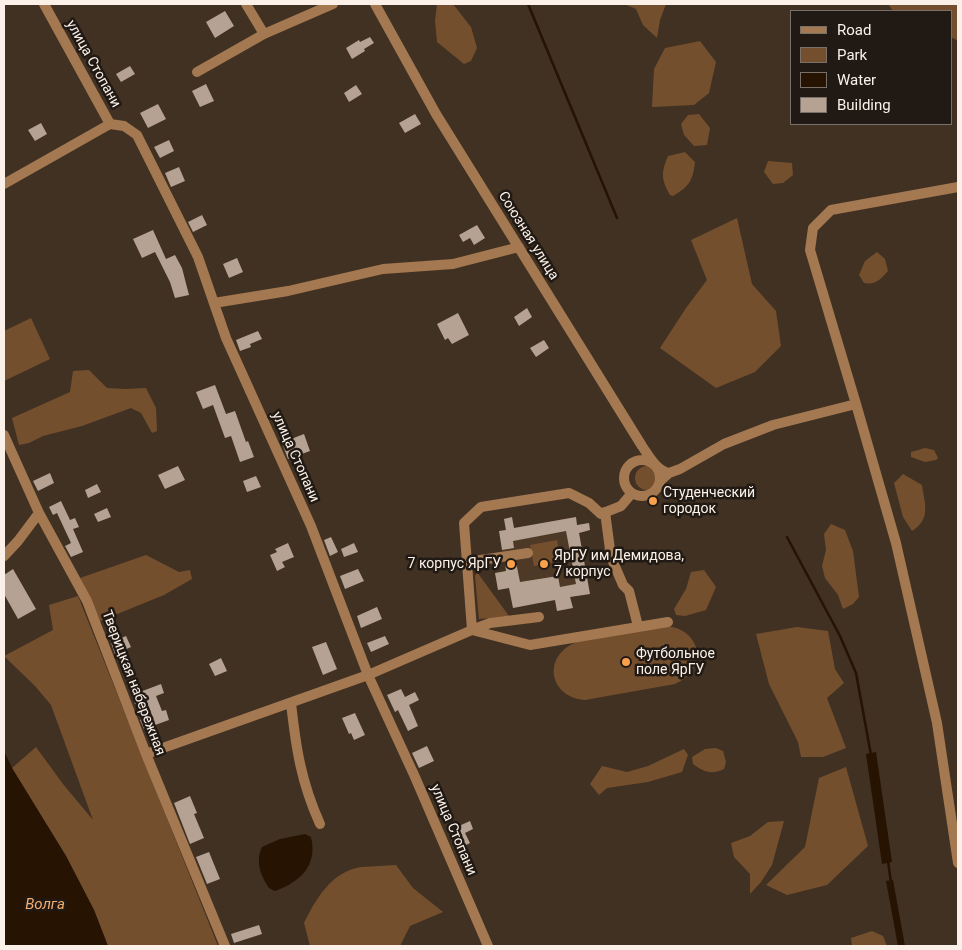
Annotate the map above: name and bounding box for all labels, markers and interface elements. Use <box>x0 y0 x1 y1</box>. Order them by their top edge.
legend <box>790 10 952 125</box>
street label: улица Стопани <box>62 17 124 111</box>
text: Road <box>837 21 871 39</box>
text: Park <box>837 46 867 64</box>
text: Water <box>837 71 876 89</box>
text: Building <box>837 96 891 114</box>
street label: Союзная улица <box>494 189 562 283</box>
street label: улица Стопани <box>268 409 322 505</box>
place label: Студенческий городок <box>663 485 755 518</box>
marker: Студенческий городок <box>647 495 659 507</box>
place label: ЯрГУ им Демидова, 7 корпус <box>554 548 684 580</box>
place label: 7 корпус ЯрГУ <box>408 556 501 572</box>
marker: 7 корпус ЯрГУ <box>505 558 517 570</box>
marker: ЯрГУ им Демидова, 7 корпус <box>538 558 550 570</box>
street label: Тверицкая набережная <box>98 608 168 758</box>
place label: Футбольное поле ЯрГУ <box>636 646 715 679</box>
marker: Футбольное поле ЯрГУ <box>620 656 632 668</box>
street label: улица Стопани <box>426 782 480 878</box>
water label: Волга <box>25 896 65 914</box>

